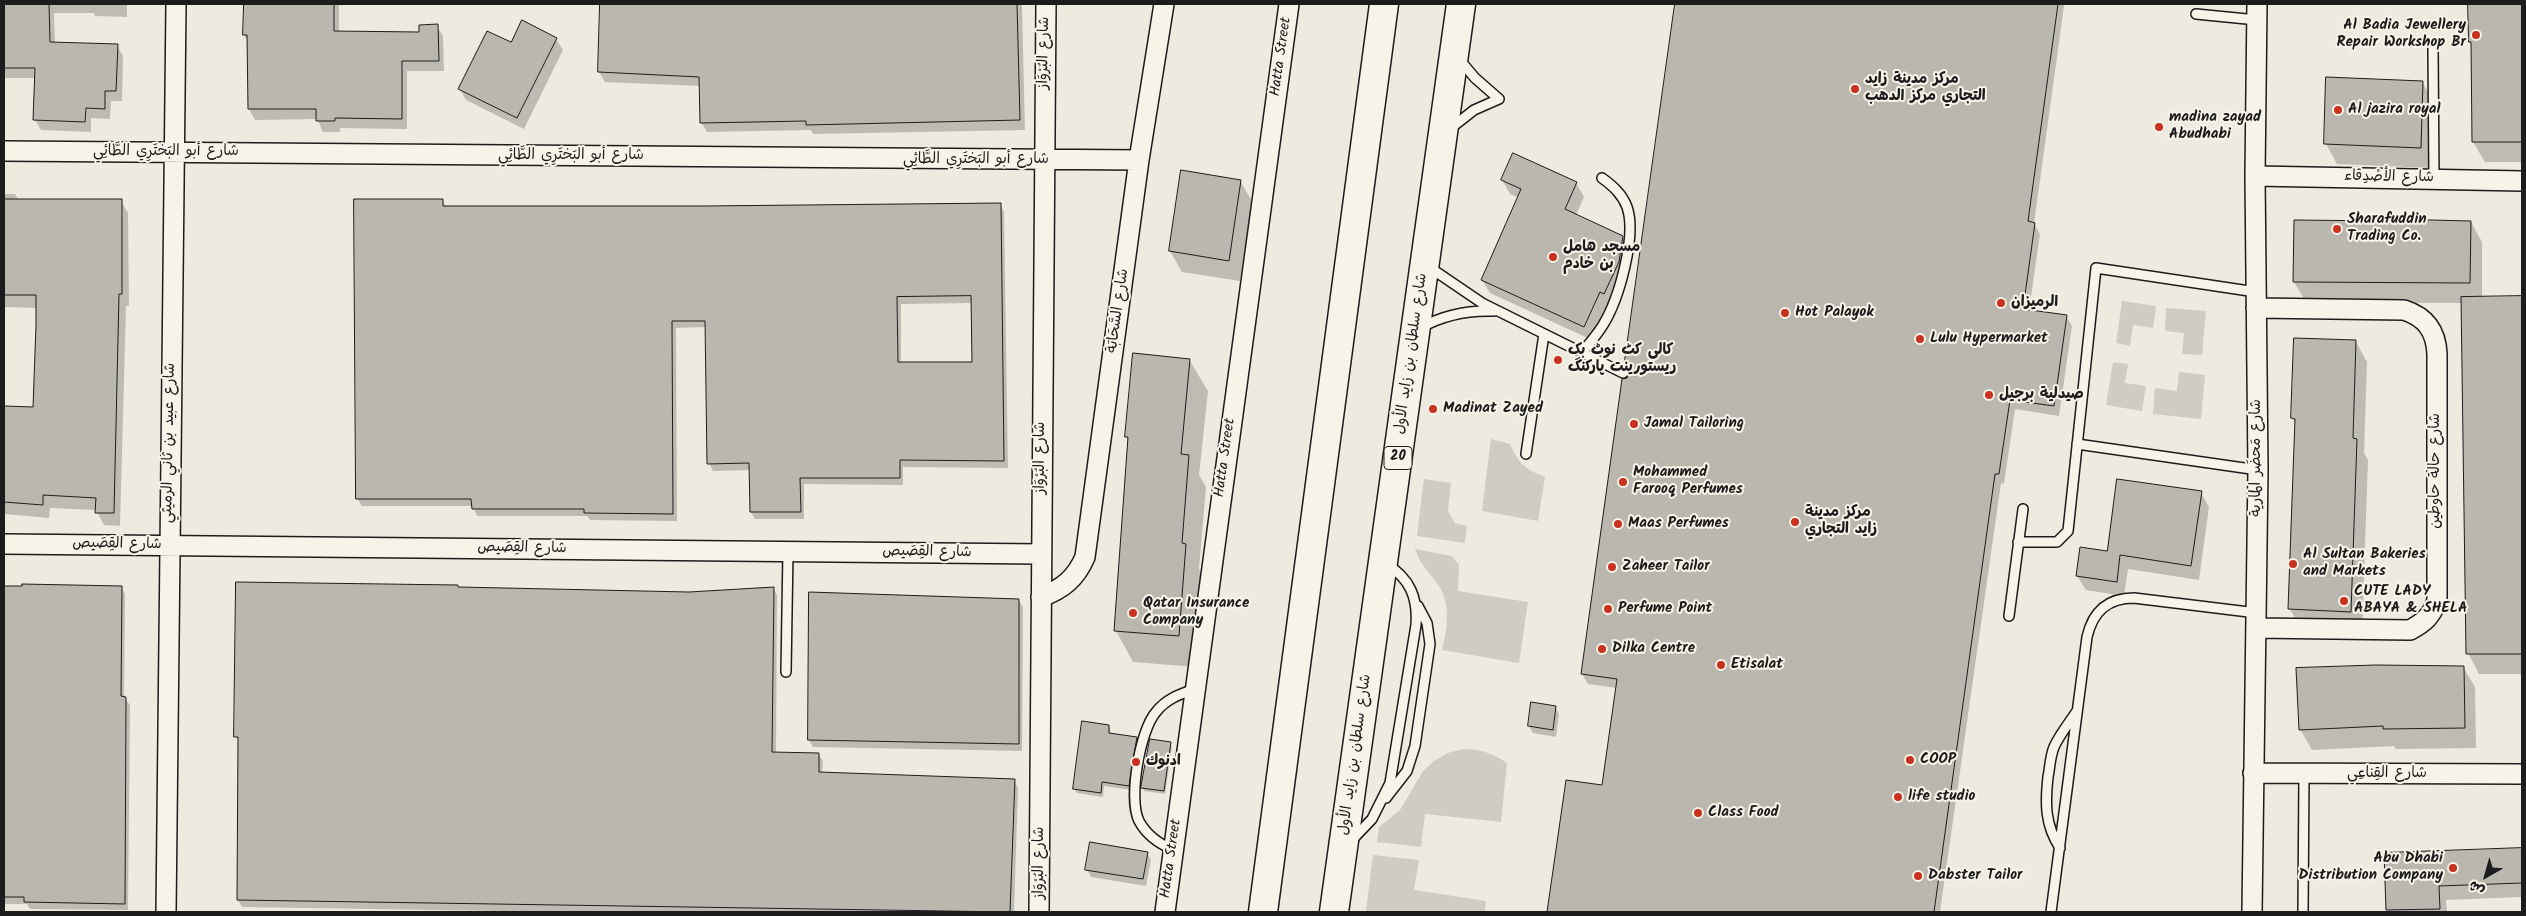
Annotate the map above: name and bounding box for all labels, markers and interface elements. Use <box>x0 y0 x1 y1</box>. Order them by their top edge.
street label: شارع البُرْوَاز <box>1035 16 1055 90</box>
street label: Hatta Street <box>1268 16 1296 98</box>
place label: Al Badia Jewellery Repair Workshop Br <box>2336 17 2466 52</box>
marker: Al Badia Jewellery Repair Workshop Br <box>2470 29 2482 41</box>
place label: مركز مدينة زايد التجاري مركز الدهب <box>1865 71 1986 106</box>
marker: مركز مدينة زايد التجاري مركز الدهب <box>1849 83 1861 95</box>
place label: Al jazira royal <box>2348 101 2440 119</box>
marker: Al jazira royal <box>2332 104 2344 116</box>
place label: madina zayad Abudhabi <box>2169 109 2261 144</box>
marker: madina zayad Abudhabi <box>2153 121 2165 133</box>
street label: شارع أبو البَختَرِي الطَّائِي <box>93 143 239 161</box>
street label: شارع أبو البَختَرِي الطَّائِي <box>498 147 644 165</box>
street label: شارع أبو البَختَرِي الطَّائِي <box>903 151 1049 169</box>
street label: شارع الأصْدِقاء <box>2344 168 2434 188</box>
place label: Sharafuddin Trading Co. <box>2347 211 2427 246</box>
marker: Sharafuddin Trading Co. <box>2331 223 2343 235</box>
place label: مسجد هامل بن خادم <box>1563 239 1640 274</box>
marker: مسجد هامل بن خادم <box>1547 251 1559 263</box>
street label: شارع السَّحَابَة <box>1104 268 1134 354</box>
street label: شارع سلطان بن زايد الأول <box>1392 272 1432 436</box>
place label: الرميزان <box>2011 294 2058 312</box>
marker: الرميزان <box>1995 297 2007 309</box>
place label: Hot Palayok <box>1795 304 1874 322</box>
marker: Hot Palayok <box>1779 307 1791 319</box>
place label: Lulu Hypermarket <box>1930 330 2048 348</box>
marker: Lulu Hypermarket <box>1914 333 1926 345</box>
place label: کالی کٹ نوٹ بک ریستورینت پارکنگ <box>1568 342 1676 377</box>
marker: کالی کٹ نوٹ بک ریستورینت پارکنگ <box>1552 354 1564 366</box>
street label: شارع عبيد بن ثاني الرميثي <box>160 363 180 523</box>
place label: صيدلية برجيل <box>1999 386 2084 404</box>
marker: صيدلية برجيل <box>1983 389 1995 401</box>
street label: شارع مَحضَر المارية <box>2248 399 2266 517</box>
place label: Madinat Zayed <box>1443 400 1543 418</box>
marker: Madinat Zayed <box>1427 403 1439 415</box>
street label: شارع حالة حاوطين <box>2427 413 2445 529</box>
place label: Jamal Tailoring <box>1644 415 1744 433</box>
street label: Hatta Street <box>1212 417 1240 499</box>
marker: Jamal Tailoring <box>1628 418 1640 430</box>
street label: شارع البُرْوَاز <box>1032 422 1050 494</box>
road number: 20 <box>1384 446 1412 469</box>
place label: Mohammed Farooq Perfumes <box>1633 464 1743 499</box>
marker: Mohammed Farooq Perfumes <box>1617 476 1629 488</box>
place label: مركز مدينة زايد التجاري <box>1805 504 1877 539</box>
place label: Maas Perfumes <box>1628 515 1729 533</box>
marker: مركز مدينة زايد التجاري <box>1789 516 1801 528</box>
marker: Maas Perfumes <box>1612 518 1624 530</box>
street label: شارع القِصَيص <box>72 535 162 555</box>
street label: شارع القِصَيص <box>477 539 567 559</box>
street label: شارع القِصَيص <box>882 543 972 563</box>
place label: Al Sultan Bakeries and Markets <box>2303 546 2426 581</box>
place label: Zaheer Tailor <box>1622 558 1710 576</box>
marker: Al Sultan Bakeries and Markets <box>2287 558 2299 570</box>
marker: Zaheer Tailor <box>1606 561 1618 573</box>
place label: CUTE LADY ABAYA & SHELA <box>2354 583 2467 618</box>
place label: Qatar Insurance Company <box>1143 595 1249 630</box>
marker: CUTE LADY ABAYA & SHELA <box>2338 595 2350 607</box>
place label: Perfume Point <box>1618 600 1712 618</box>
marker: Perfume Point <box>1602 603 1614 615</box>
marker: Qatar Insurance Company <box>1127 607 1139 619</box>
place label: Dilka Centre <box>1612 640 1695 658</box>
marker: Dilka Centre <box>1596 643 1608 655</box>
place label: Etisalat <box>1731 656 1783 674</box>
marker: Etisalat <box>1715 659 1727 671</box>
street label: شارع سلطان بن زايد الأول <box>1336 673 1376 837</box>
place label: COOP <box>1920 751 1956 769</box>
place label: ادنوك <box>1146 753 1181 771</box>
marker: COOP <box>1904 754 1916 766</box>
marker: ادنوك <box>1130 756 1142 768</box>
street label: شارع القِناعِي <box>2347 765 2427 783</box>
place label: life studio <box>1908 788 1975 806</box>
marker: life studio <box>1892 791 1904 803</box>
place label: Class Food <box>1708 804 1779 822</box>
marker: Class Food <box>1692 807 1704 819</box>
street label: Hatta Street <box>1158 818 1186 900</box>
street label: شارع البُرْوَاز <box>1031 827 1049 899</box>
place label: Abu Dhabi Distribution Company <box>2298 850 2443 885</box>
north arrow <box>2461 851 2511 901</box>
marker: Abu Dhabi Distribution Company <box>2447 862 2459 874</box>
place label: Dabster Tailor <box>1928 867 2022 885</box>
marker: Dabster Tailor <box>1912 870 1924 882</box>
text: ش <box>2464 874 2490 901</box>

